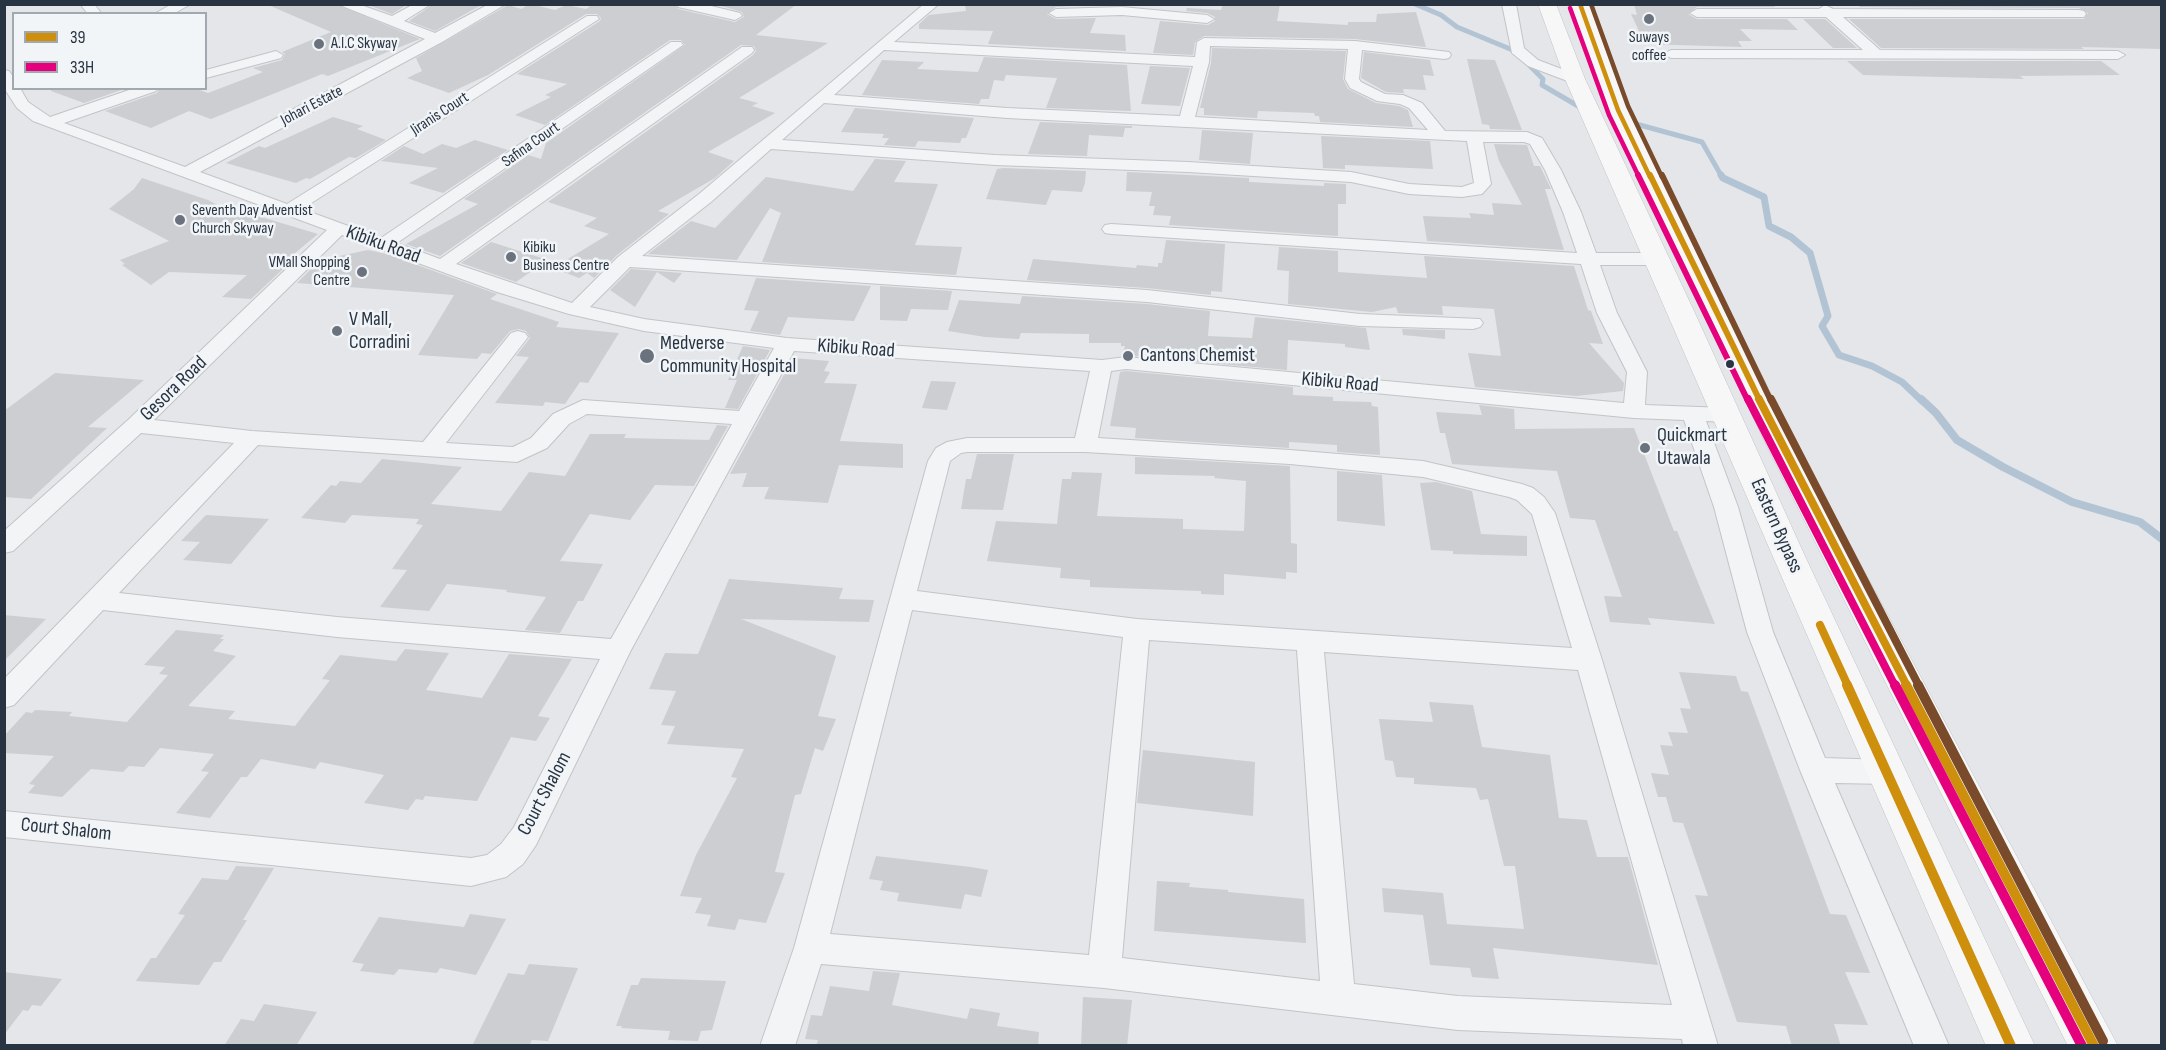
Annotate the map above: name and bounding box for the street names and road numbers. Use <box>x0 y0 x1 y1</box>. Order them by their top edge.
street label: Johari Estate <box>278 82 346 130</box>
street label: Jiranis Court <box>407 88 473 140</box>
street label: Safina Court <box>498 118 564 172</box>
street label: Kibiku Road <box>343 220 423 270</box>
street label: Kibiku Road <box>817 334 895 364</box>
street label: Gesora Road <box>136 351 212 427</box>
street label: Kibiku Road <box>1300 368 1380 398</box>
street label: Eastern Bypass <box>1745 475 1807 577</box>
street label: Court Shalom <box>513 748 577 840</box>
street label: Court Shalom <box>19 813 113 847</box>

